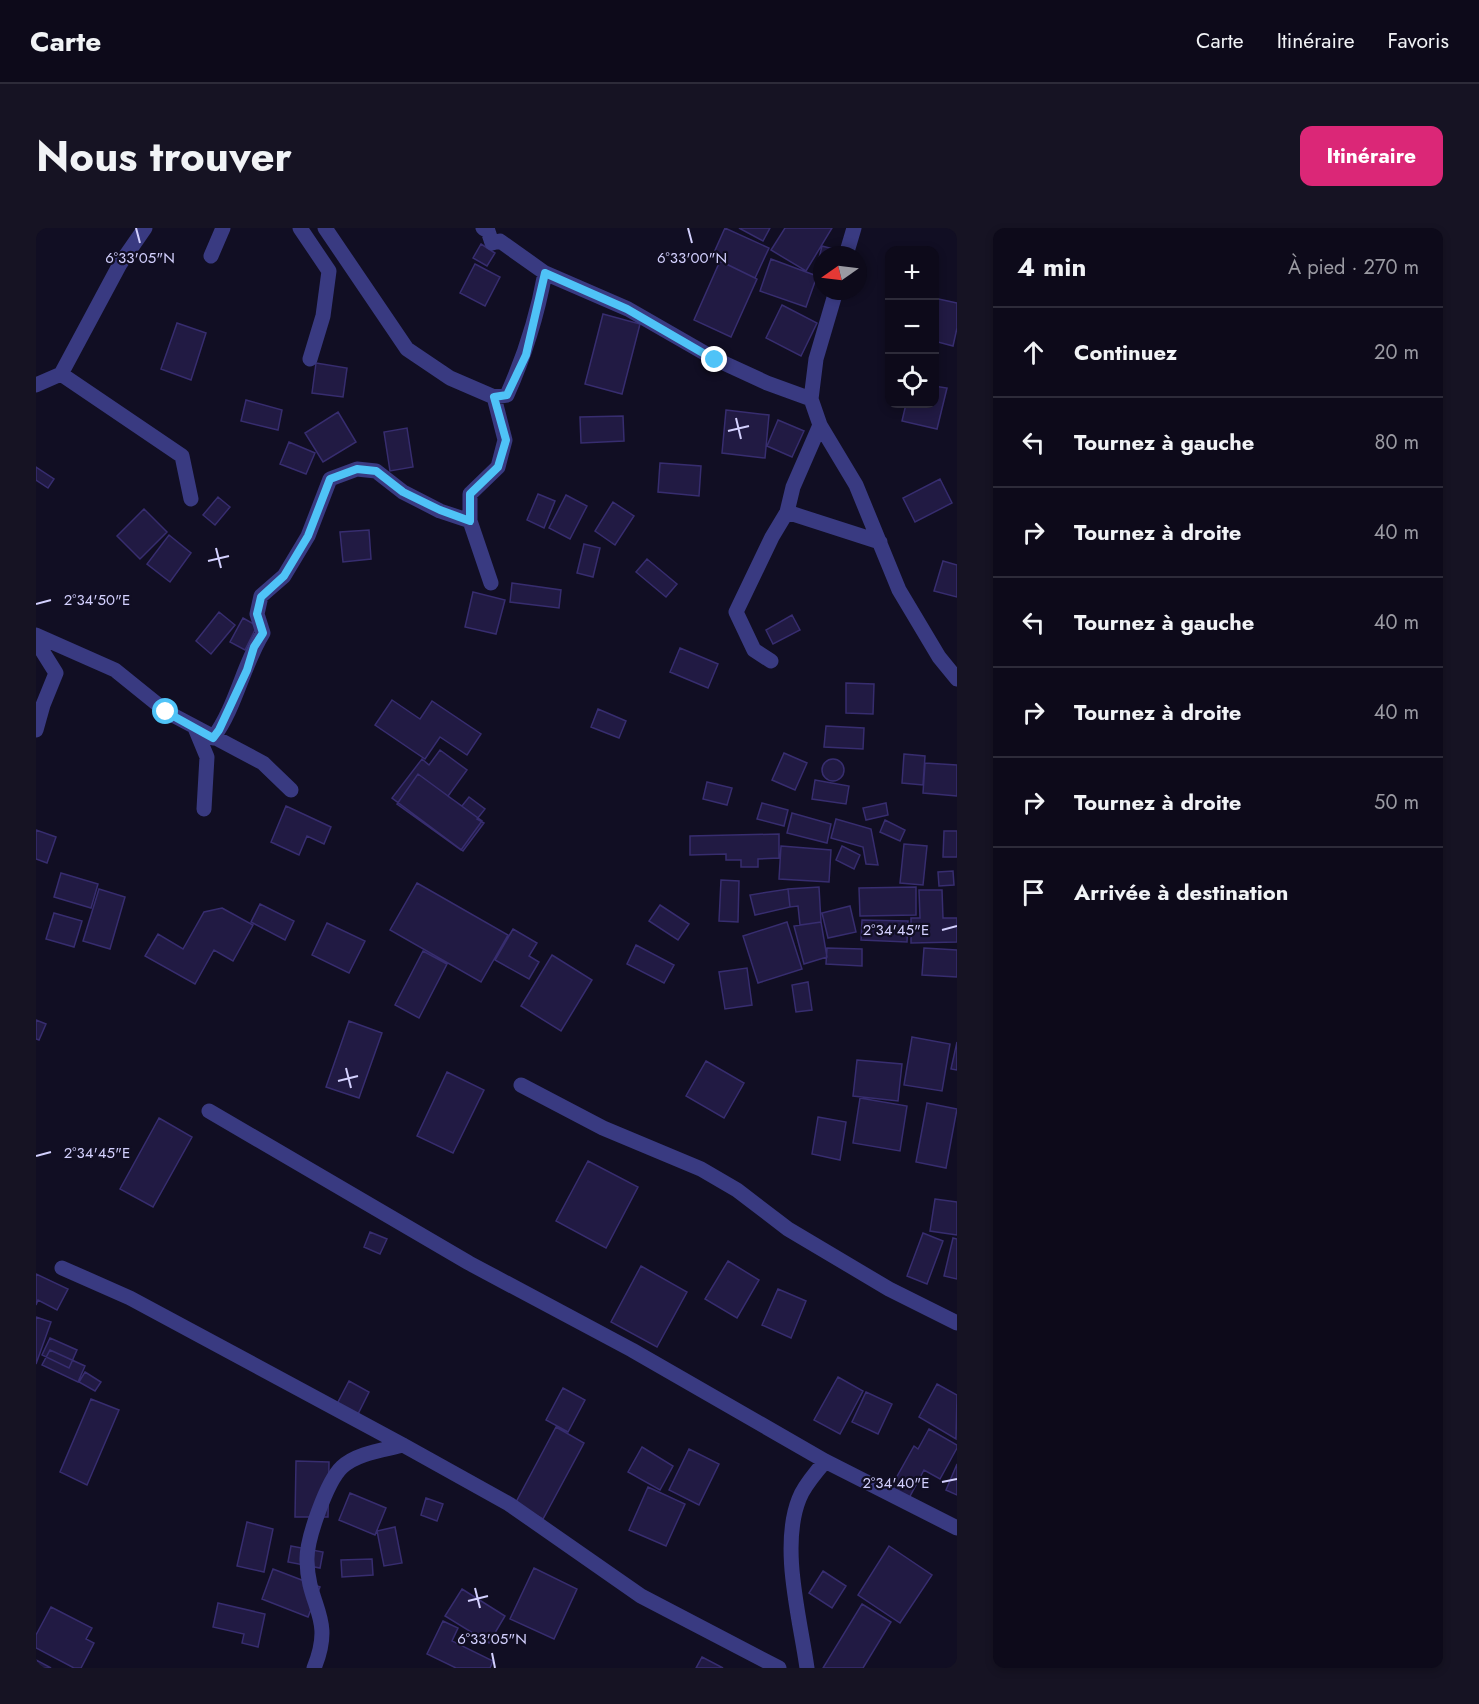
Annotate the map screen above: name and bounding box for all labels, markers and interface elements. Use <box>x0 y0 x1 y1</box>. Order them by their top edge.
text: Carte <box>30 21 101 62</box>
text: Carte <box>1196 26 1244 56</box>
text: Itinéraire <box>1277 26 1355 56</box>
text: Favoris <box>1388 26 1449 56</box>
text: Nous trouver <box>36 126 292 187</box>
button: Itinéraire <box>1300 126 1443 186</box>
north arrow <box>813 246 867 300</box>
map controls <box>885 246 939 408</box>
button: + <box>885 246 939 300</box>
text: 6°33'05"N <box>105 247 175 269</box>
text: 6°33'00"N <box>657 247 727 269</box>
text: 4 min <box>1017 248 1086 286</box>
text: À pied · 270 m <box>1288 253 1419 282</box>
button: − <box>885 300 939 354</box>
icon: ahead <box>1017 336 1050 369</box>
text: Continuez <box>1074 336 1177 368</box>
text: 20 m <box>1374 338 1419 367</box>
route end <box>701 346 727 372</box>
button: locate <box>885 354 939 408</box>
icon: left <box>1017 426 1050 459</box>
text: Tournez à gauche <box>1074 426 1254 458</box>
text: 80 m <box>1374 428 1419 457</box>
icon: right <box>1017 516 1050 549</box>
text: Tournez à droite <box>1074 516 1241 548</box>
text: 40 m <box>1374 518 1419 547</box>
text: 2°34'50"E <box>64 589 130 611</box>
icon: left <box>1017 606 1050 639</box>
text: Tournez à gauche <box>1074 606 1254 638</box>
text: 40 m <box>1374 608 1419 637</box>
icon: right <box>1017 696 1050 729</box>
text: Tournez à droite <box>1074 696 1241 728</box>
route start <box>152 698 178 724</box>
text: 40 m <box>1374 698 1419 727</box>
icon: right <box>1017 786 1050 819</box>
text: Tournez à droite <box>1074 786 1241 818</box>
text: 50 m <box>1374 788 1419 817</box>
icon: arrive <box>1017 876 1050 909</box>
text: Arrivée à destination <box>1074 876 1288 908</box>
text: 2°34'45"E <box>863 919 929 941</box>
text: 2°34'45"E <box>64 1142 130 1164</box>
text: 2°34'40"E <box>863 1472 929 1494</box>
text: 6°33'05"N <box>457 1628 527 1650</box>

